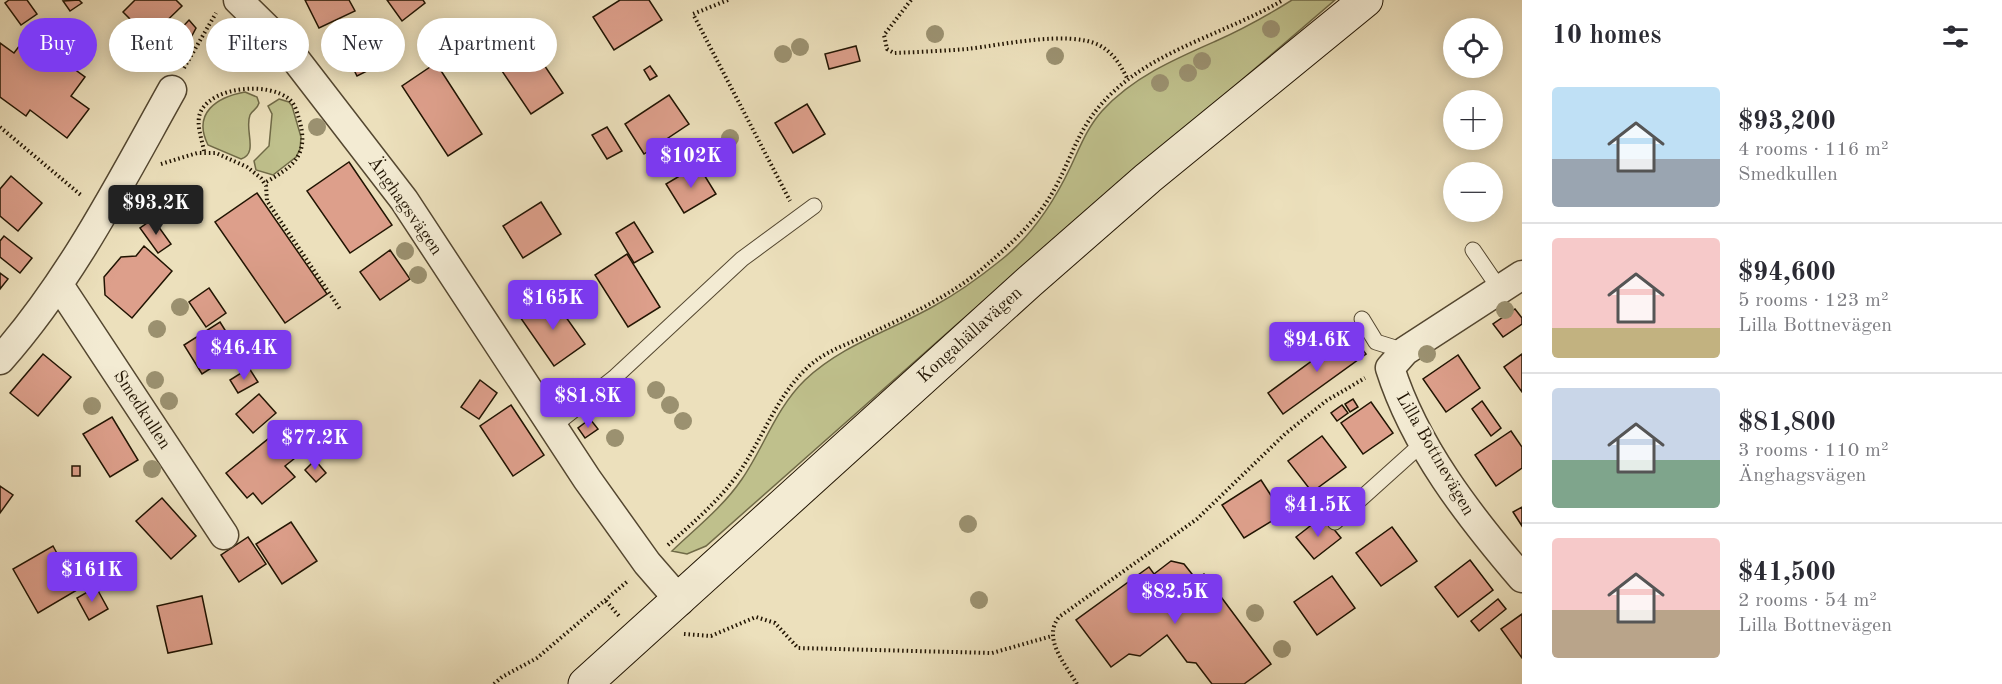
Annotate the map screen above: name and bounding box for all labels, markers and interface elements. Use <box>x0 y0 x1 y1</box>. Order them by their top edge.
chip: Buy <box>18 18 97 72</box>
chip: Rent <box>109 18 194 72</box>
chip: Filters <box>206 18 309 72</box>
chip: New <box>321 18 405 72</box>
chip: Apartment <box>417 18 557 72</box>
map controls <box>1443 18 1503 222</box>
button: locate <box>1443 18 1503 78</box>
icon: filters <box>1939 20 1972 53</box>
text: 10 homes <box>1552 23 1661 49</box>
button: + <box>1443 90 1503 150</box>
text: $93,200 <box>1738 109 1836 135</box>
icon: home <box>1600 111 1672 183</box>
pin: $102K <box>649 138 733 189</box>
text: 4 rooms · 116 m² <box>1738 140 1888 160</box>
text: $102K <box>660 147 722 167</box>
street label: Änghagsvägen <box>364 152 448 259</box>
button: − <box>1443 162 1503 222</box>
text: Smedkullen <box>1738 165 1838 185</box>
pin: $93.2K <box>107 185 205 236</box>
text: $93.2K <box>122 194 190 214</box>
text: $94,600 <box>1738 260 1836 286</box>
icon: home <box>1600 262 1672 334</box>
pin: $165K <box>511 280 595 331</box>
street label: Kongahällavägen <box>914 283 1026 386</box>
text: $165K <box>522 289 584 309</box>
text: 5 rooms · 123 m² <box>1738 291 1888 311</box>
text: Lilla Bottnevägen <box>1738 316 1892 336</box>
pin: $94.6K <box>1268 322 1366 373</box>
pin: $46.4K <box>195 330 293 381</box>
text: $94.6K <box>1283 331 1351 351</box>
text: $46.4K <box>210 339 278 359</box>
street label: Smedkullen <box>110 367 174 453</box>
pin: $81.8K <box>539 378 637 429</box>
text: $81.8K <box>554 387 622 407</box>
street label: Lilla Bottnevägen <box>1393 389 1478 519</box>
text: $81,800 <box>1738 410 1836 436</box>
icon: home <box>1600 412 1672 484</box>
pin: $77.2K <box>266 420 364 471</box>
text: $77.2K <box>281 429 349 449</box>
text: 3 rooms · 110 m² <box>1738 441 1888 461</box>
text: Änghagsvägen <box>1738 466 1866 486</box>
pin: $41.5K <box>1269 487 1367 538</box>
text: $41.5K <box>1284 496 1352 516</box>
pin: $161K <box>50 552 134 603</box>
text: $41,500 <box>1738 560 1836 586</box>
text: $161K <box>61 561 123 581</box>
icon: home <box>1600 562 1672 634</box>
pin: $82.5K <box>1126 574 1224 625</box>
text: $82.5K <box>1141 583 1209 603</box>
text: 2 rooms · 54 m² <box>1738 591 1877 611</box>
text: Lilla Bottnevägen <box>1738 616 1892 636</box>

